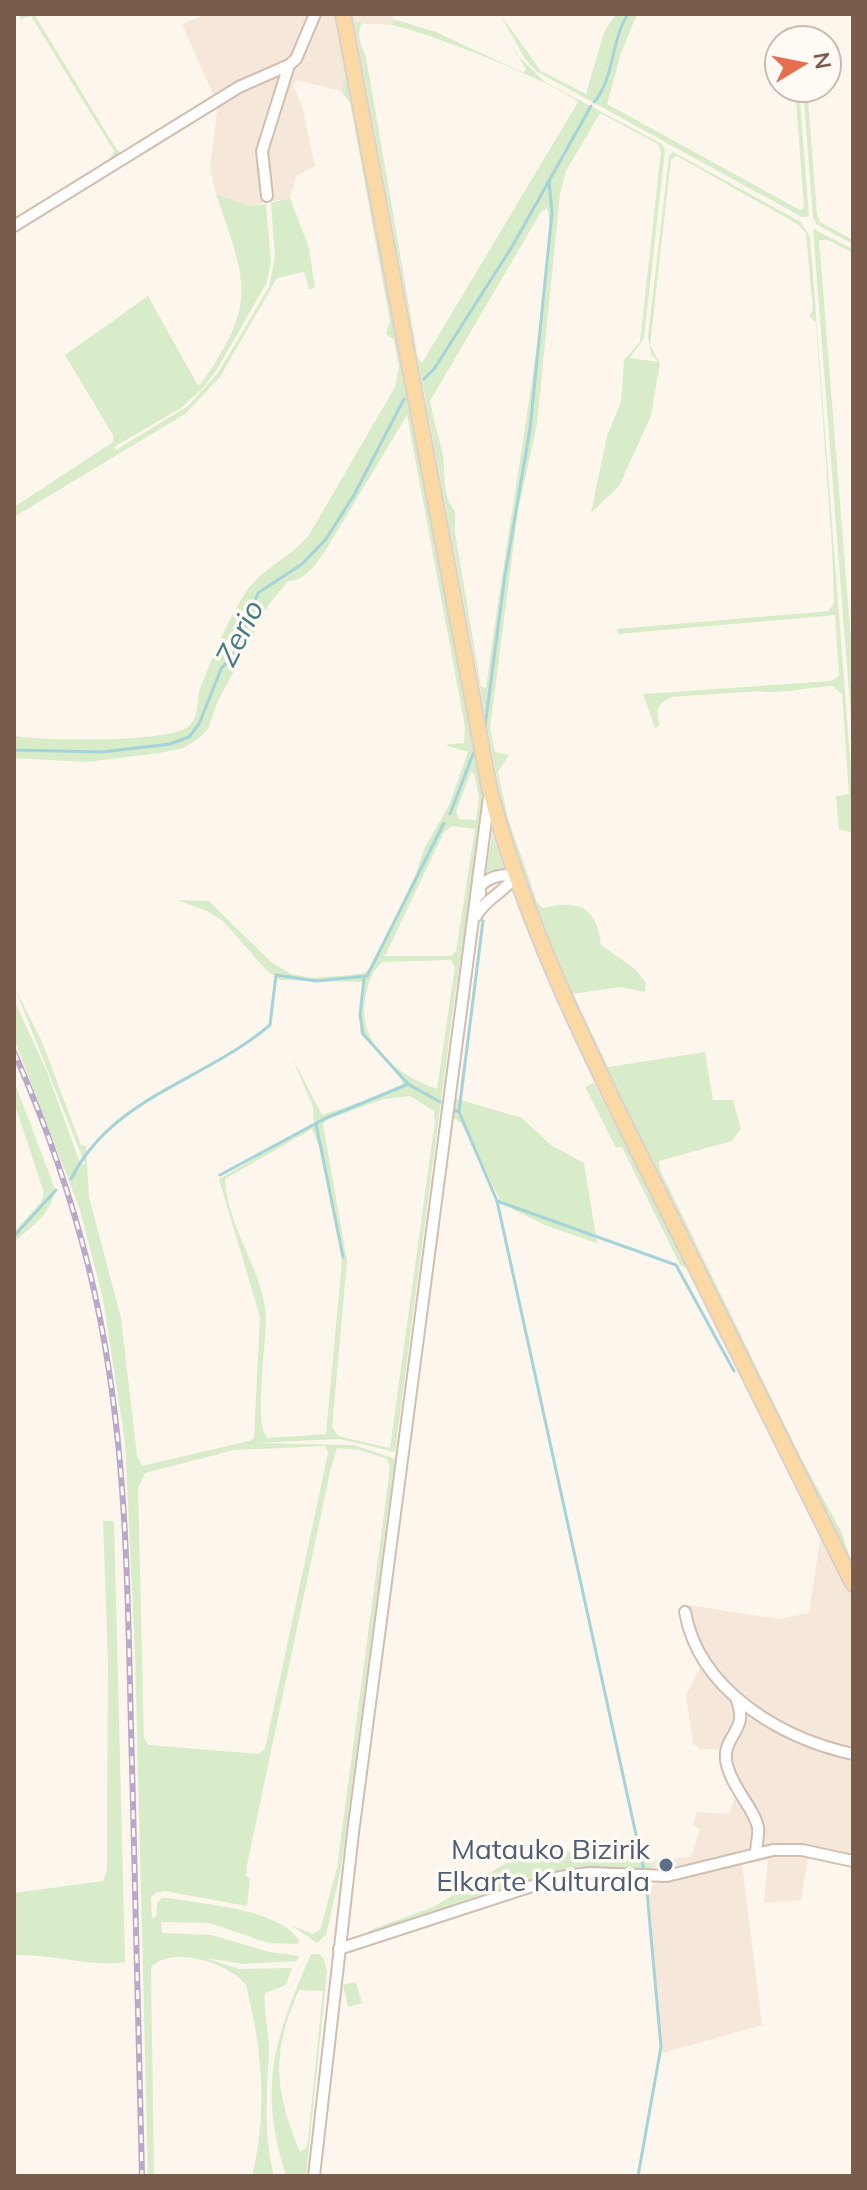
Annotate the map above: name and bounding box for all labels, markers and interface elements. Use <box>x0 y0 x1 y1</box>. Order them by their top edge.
north arrow <box>763 24 843 104</box>
text: N <box>807 50 838 71</box>
water label: Zerio <box>207 593 272 672</box>
place label: Matauko Bizirik Elkarte Kulturala <box>436 1831 651 1898</box>
marker: Matauko Bizirik Elkarte Kulturala <box>657 1856 675 1874</box>

